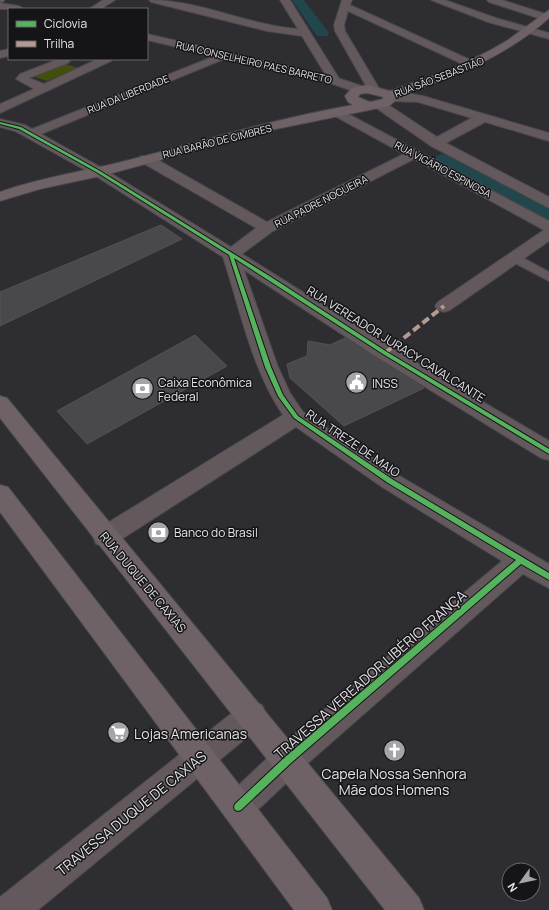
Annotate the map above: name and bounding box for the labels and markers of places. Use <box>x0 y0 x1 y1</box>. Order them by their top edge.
public building icon: INSS <box>343 370 369 396</box>
place label: Caixa Econômica Federal <box>158 374 252 405</box>
place label: INSS <box>372 375 398 392</box>
bank icon: Caixa Econômica Federal <box>129 376 155 402</box>
bank icon: Banco do Brasil <box>146 519 172 545</box>
place label: Banco do Brasil <box>174 524 258 541</box>
supermarket icon: Lojas Americanas <box>106 720 132 746</box>
place label: Lojas Americanas <box>134 724 247 743</box>
church icon: Capela Nossa Senhora Mãe dos Homens <box>381 738 407 764</box>
place label: Capela Nossa Senhora Mãe dos Homens <box>321 764 467 799</box>

